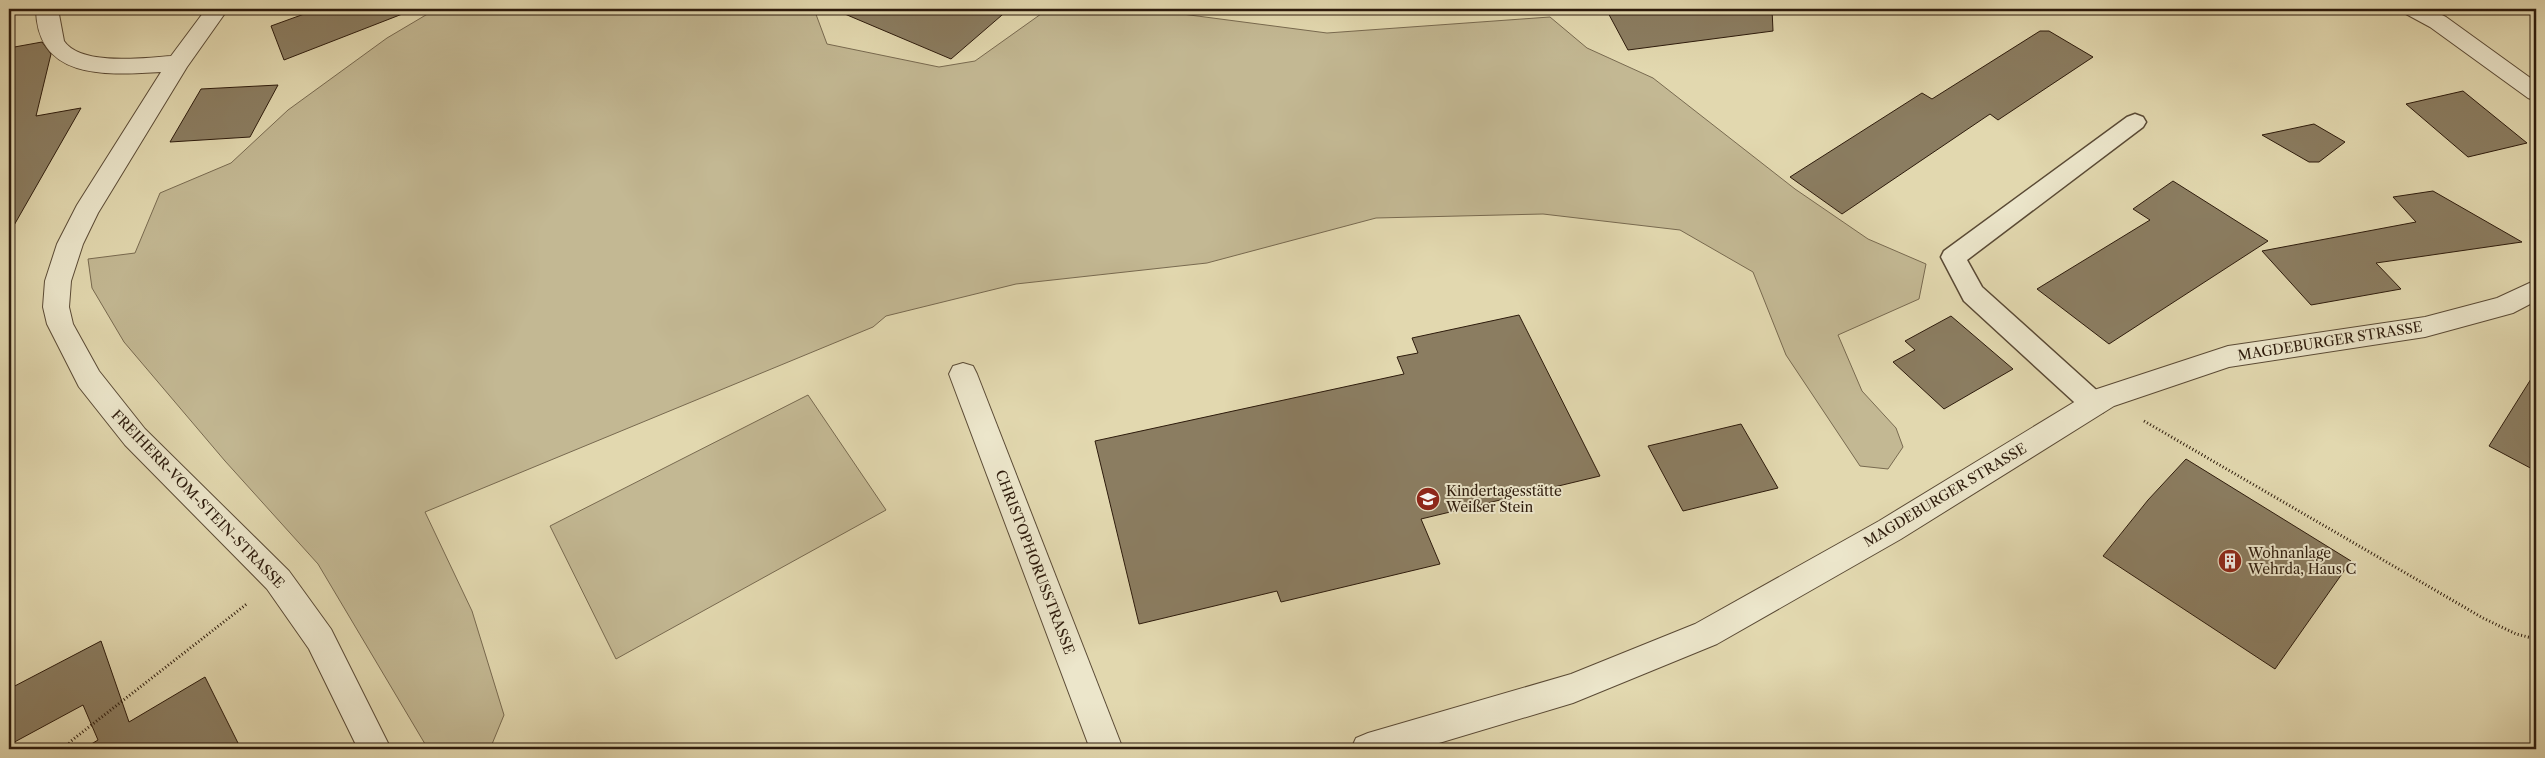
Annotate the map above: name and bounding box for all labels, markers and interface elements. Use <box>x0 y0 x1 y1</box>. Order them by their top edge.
street label: MAGDEBURGER STRASSE <box>2236 317 2424 365</box>
street label: FREIHERR-VOM-STEIN-STRASSE <box>108 406 288 592</box>
street label: MAGDEBURGER STRASSE <box>1860 439 2030 551</box>
street label: CHRISTOPHORUSSTRASSE <box>991 467 1079 657</box>
place label: Kindertagesstätte Weißer Stein <box>1445 482 1562 516</box>
school or university icon: Kindertagesstätte Weißer Stein <box>1415 486 1441 512</box>
place label: Wohnanlage Wehrda, Haus C <box>2247 544 2356 578</box>
building icon: Wohnanlage Wehrda, Haus C <box>2217 548 2243 574</box>

